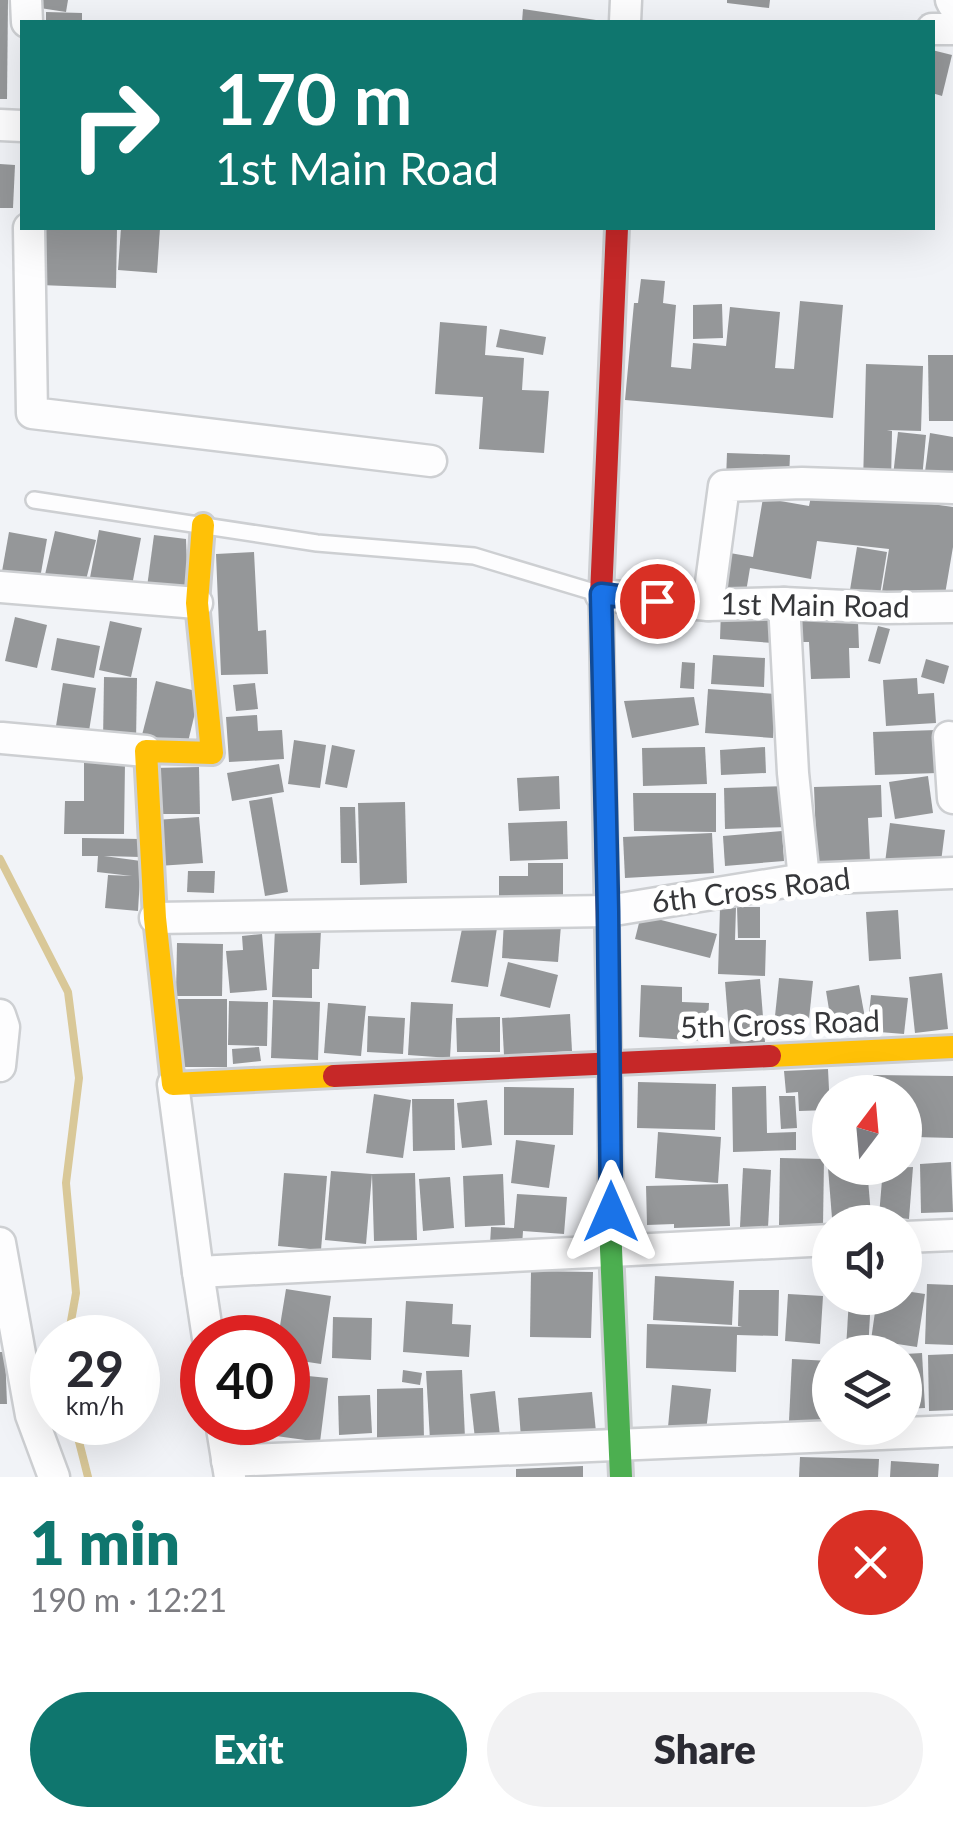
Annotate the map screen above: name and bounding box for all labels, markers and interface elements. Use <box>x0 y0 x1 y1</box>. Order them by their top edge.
text: 170 m <box>215 56 412 140</box>
icon: right <box>50 60 180 190</box>
text: 1st Main Road <box>215 141 499 195</box>
pin <box>615 559 700 644</box>
icon: arrive <box>630 574 685 629</box>
street label: 1st Main Road <box>720 584 910 624</box>
street label: 6th Cross Road <box>649 859 852 919</box>
street label: 5th Cross Road <box>679 1002 881 1044</box>
north arrow <box>812 1075 922 1185</box>
map controls <box>812 1075 922 1445</box>
position arrow <box>559 1160 663 1264</box>
button: sound <box>812 1205 922 1315</box>
speed limit sign: 40 <box>180 1315 310 1445</box>
button: layers <box>812 1335 922 1445</box>
text: 29 <box>66 1338 124 1398</box>
text: km/h <box>66 1390 124 1420</box>
text: 1 min <box>30 1506 180 1578</box>
button: close <box>818 1510 923 1615</box>
text: 190 m · 12:21 <box>30 1580 227 1619</box>
button: Exit <box>30 1692 467 1807</box>
button: Share <box>487 1692 923 1807</box>

